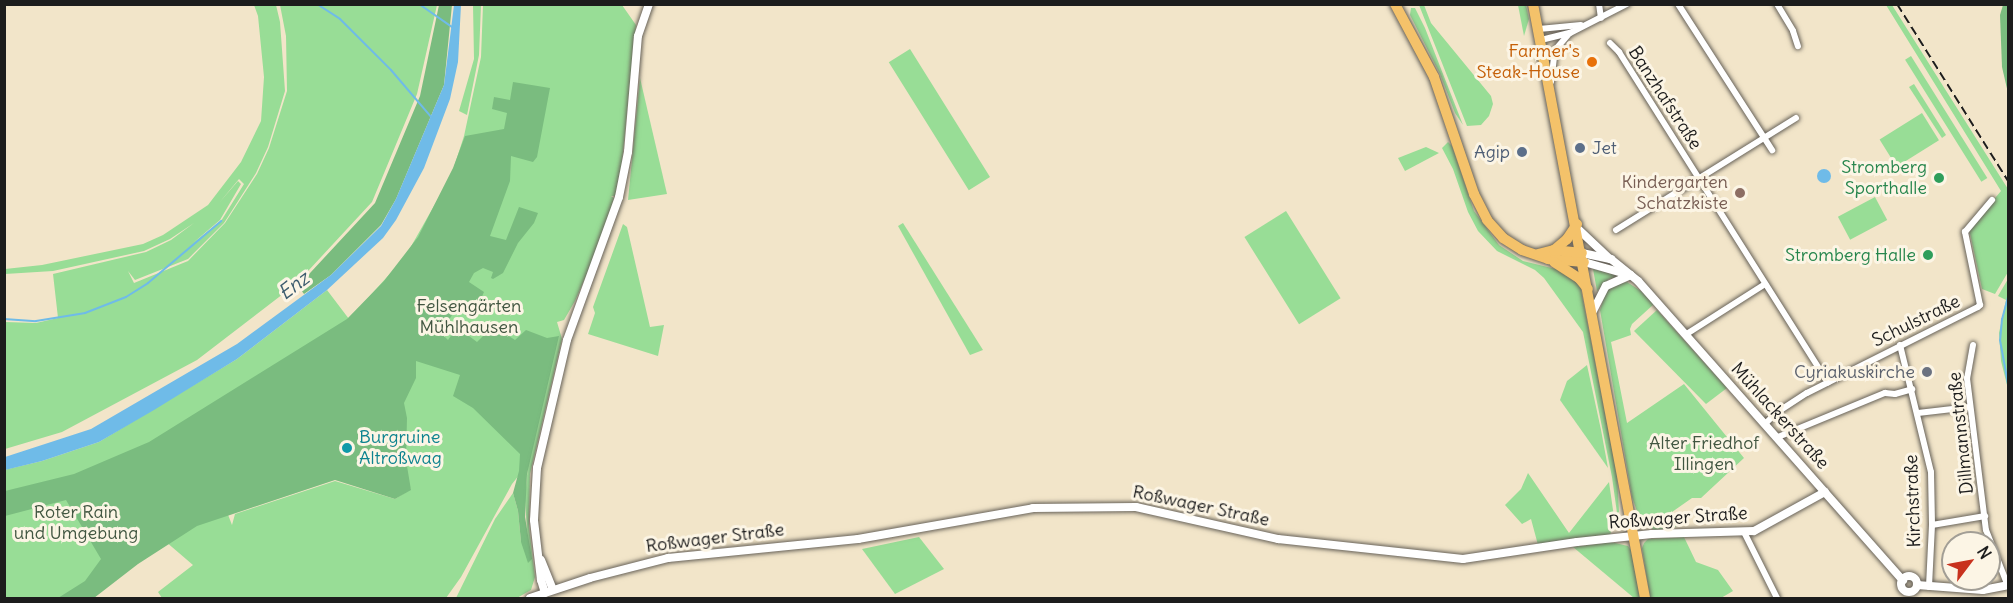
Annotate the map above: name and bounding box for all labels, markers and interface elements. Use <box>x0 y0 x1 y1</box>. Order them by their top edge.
place label: Farmer's Steak-House <box>1476 41 1580 84</box>
street label: Banzhafstraße <box>1624 42 1706 154</box>
marker: Farmer's Steak-House <box>1585 55 1599 69</box>
place label: Jet <box>1592 137 1617 159</box>
place label: Agip <box>1474 141 1510 163</box>
marker: Jet <box>1573 141 1587 155</box>
marker: Agip <box>1515 145 1529 159</box>
place label: Stromberg Sporthalle <box>1841 157 1927 200</box>
marker: Stromberg Sporthalle <box>1932 171 1946 185</box>
place label: Kindergarten Schatzkiste <box>1621 172 1728 214</box>
marker: Kindergarten Schatzkiste <box>1733 186 1747 200</box>
place label: Stromberg Halle <box>1785 244 1916 266</box>
marker: Stromberg Halle <box>1921 248 1935 262</box>
water label: Enz <box>273 266 313 304</box>
street label: Schulstraße <box>1868 290 1964 352</box>
park label: Felsengärten Mühlhausen <box>417 296 521 338</box>
street label: Mühlackerstraße <box>1726 358 1834 474</box>
place label: Cyriakuskirche <box>1794 361 1915 383</box>
marker: Cyriakuskirche <box>1920 365 1934 379</box>
street label: Dillmannstraße <box>1944 371 1978 495</box>
place label: Burgruine Altroßwag <box>359 427 442 470</box>
park label: Alter Friedhof Illingen <box>1649 433 1759 476</box>
marker: Burgruine Altroßwag <box>340 441 354 455</box>
street label: Kirchstraße <box>1901 454 1925 548</box>
street label: Roßwager Straße <box>1131 481 1271 531</box>
park label: Roter Rain und Umgebung <box>14 502 138 544</box>
street label: Roßwager Straße <box>1608 502 1748 534</box>
street label: Roßwager Straße <box>645 519 785 557</box>
north arrow <box>1941 531 2001 591</box>
text: N <box>1973 543 1996 563</box>

